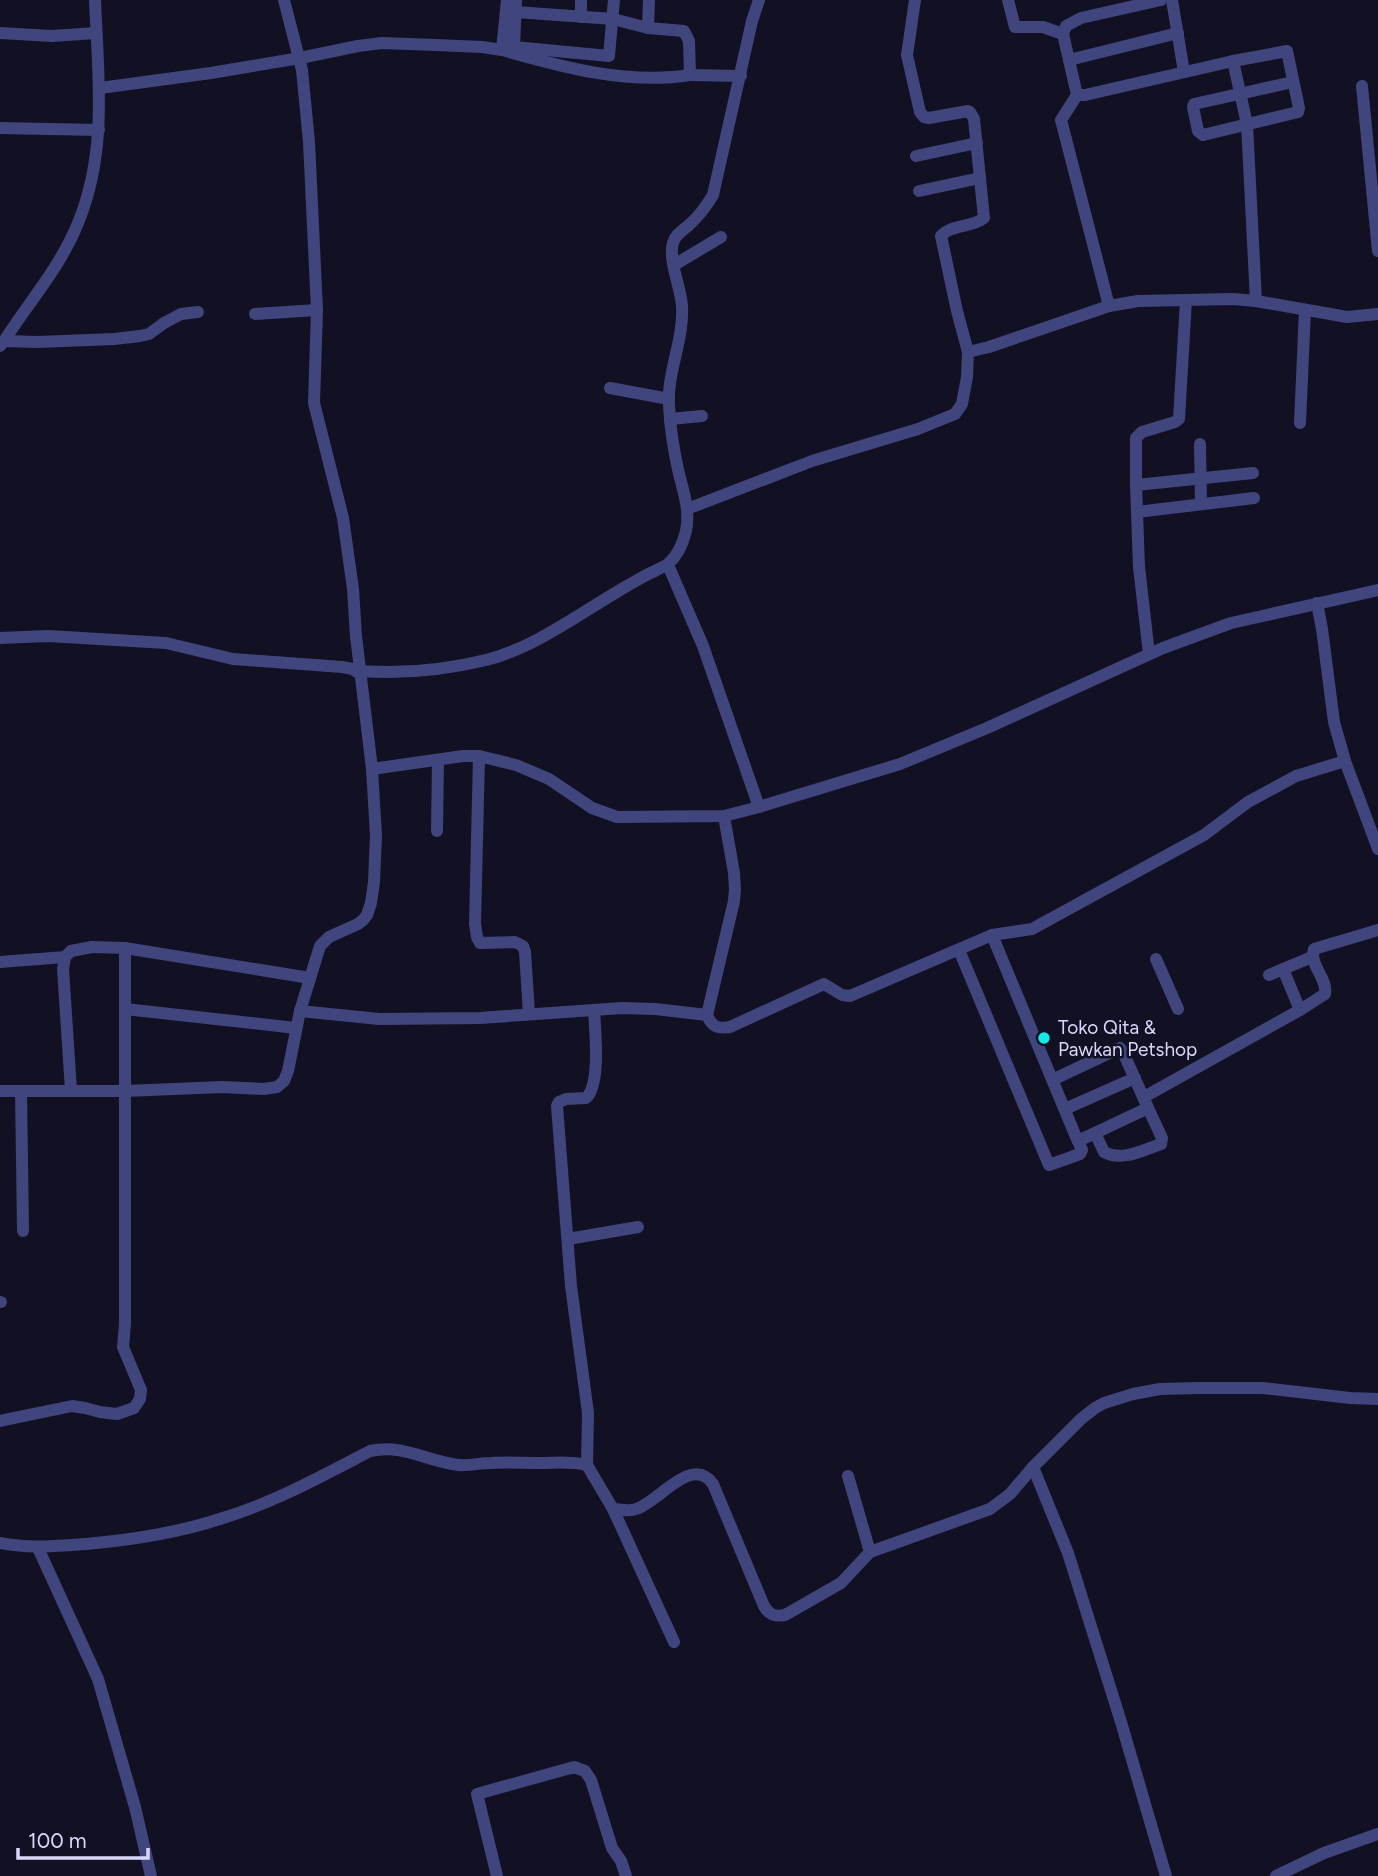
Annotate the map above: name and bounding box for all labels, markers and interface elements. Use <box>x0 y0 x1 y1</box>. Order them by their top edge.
place label: Toko Qita & Pawkan Petshop <box>1058 1016 1197 1061</box>
marker: Toko Qita & Pawkan Petshop <box>1036 1030 1052 1046</box>
scale bar <box>18 1816 147 1860</box>
text: 100 m <box>28 1828 87 1853</box>

